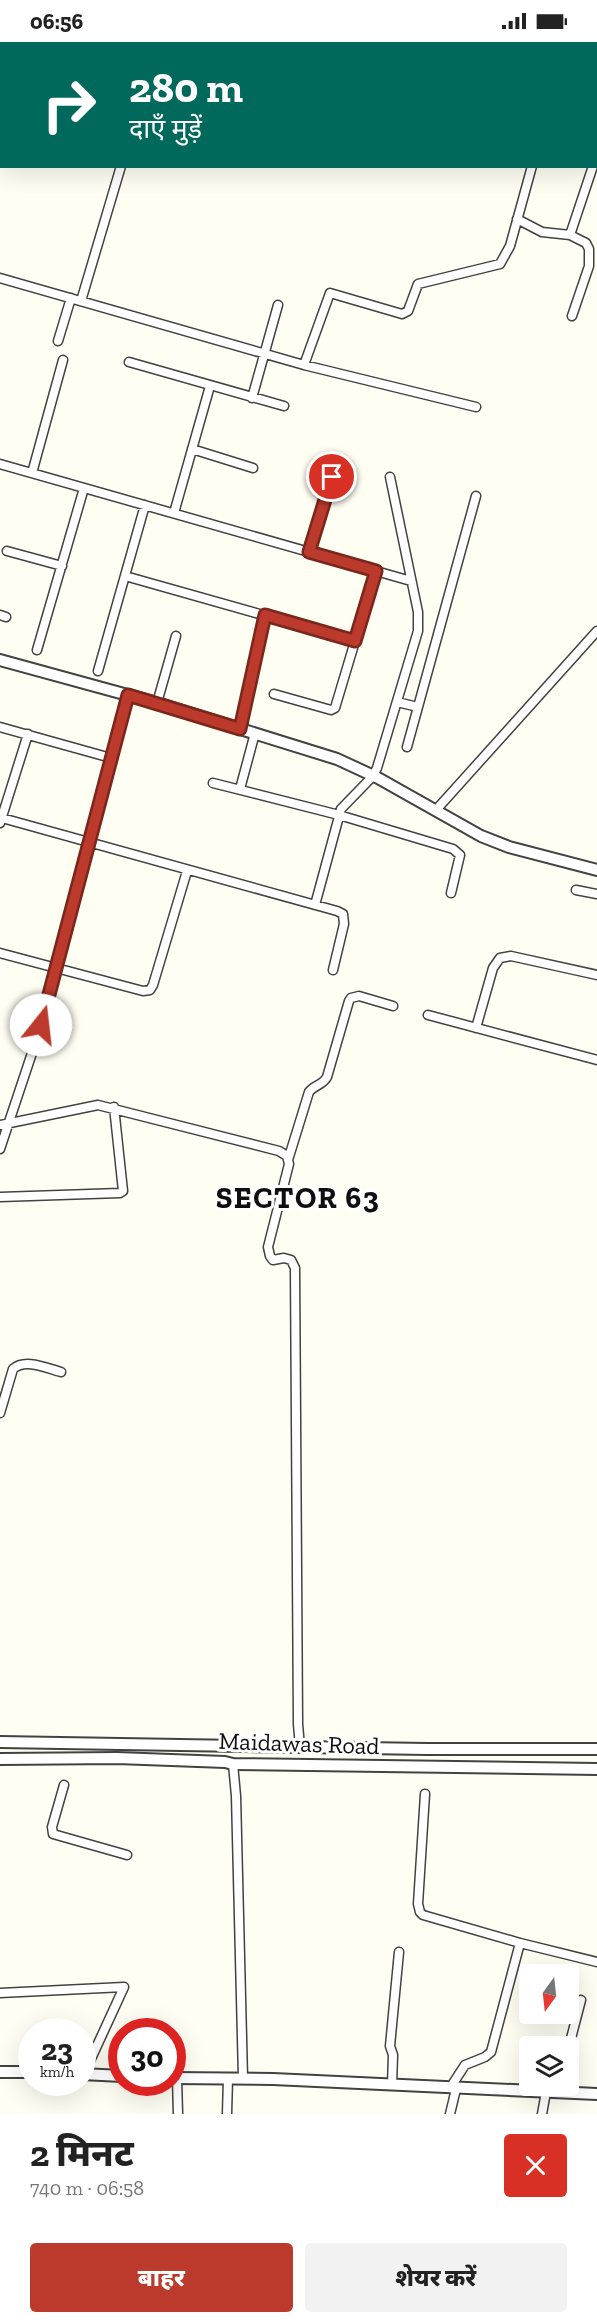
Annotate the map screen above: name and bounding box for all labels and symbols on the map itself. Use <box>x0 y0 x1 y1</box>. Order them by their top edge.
pin <box>306 451 357 502</box>
position arrow <box>9 993 73 1057</box>
district label: SECTOR 63 <box>216 1180 380 1216</box>
street label: Maidawas Road <box>218 1726 380 1760</box>
north arrow <box>519 1964 579 2024</box>
speed limit sign: 30 <box>108 2018 186 2096</box>

